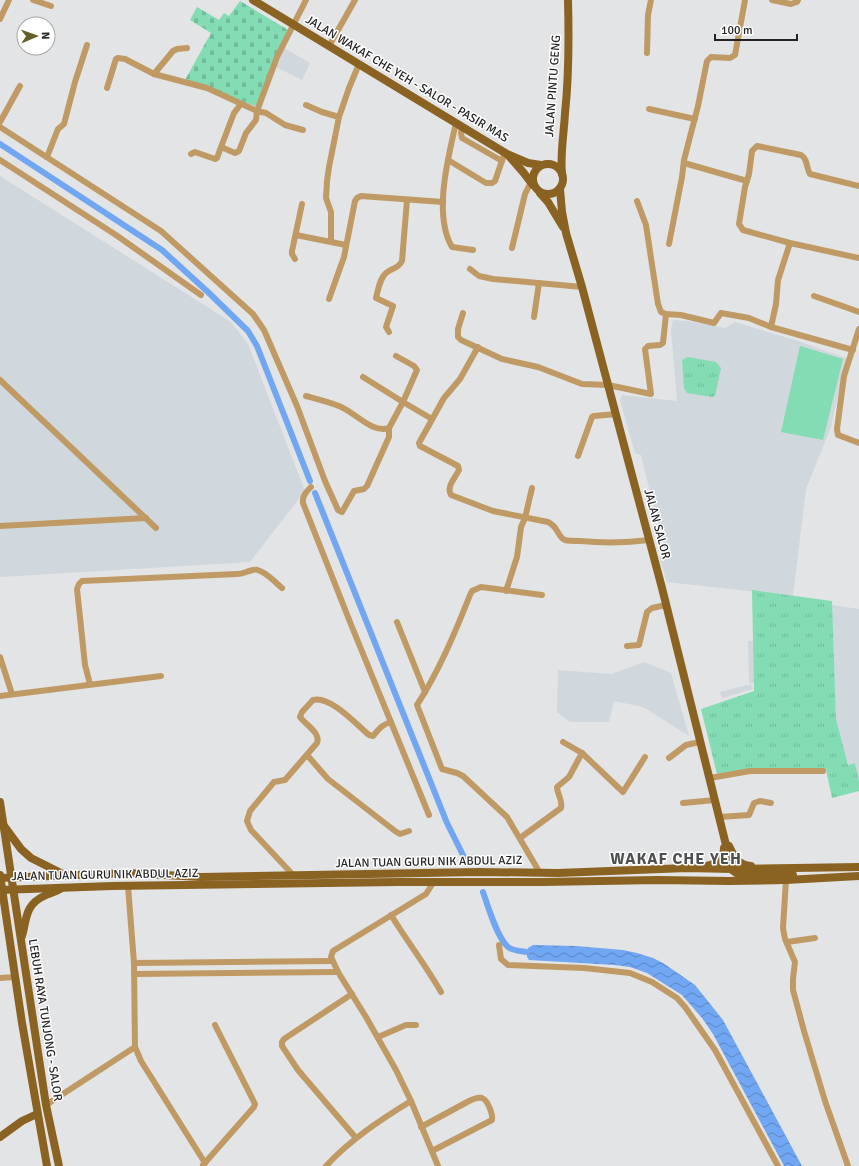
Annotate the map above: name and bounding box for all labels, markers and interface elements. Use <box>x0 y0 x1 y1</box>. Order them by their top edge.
street label: JALAN WAKAF CHE YEH - SALOR - PASIR MAS <box>303 12 512 146</box>
north arrow <box>16 16 56 56</box>
scale bar <box>715 16 797 42</box>
text: 100 m <box>721 23 753 38</box>
text: N <box>39 32 52 40</box>
street label: JALAN PINTU GENG <box>542 34 564 138</box>
street label: JALAN SALOR <box>640 487 674 561</box>
district label: WAKAF CHE YEH <box>610 849 742 869</box>
street label: JALAN TUAN GURU NIK ABDUL AZIZ <box>335 853 523 871</box>
street label: JALAN TUAN GURU NIK ABDUL AZIZ <box>11 866 199 884</box>
street label: LEBUH RAYA TUNJONG - SALOR <box>25 938 65 1102</box>

